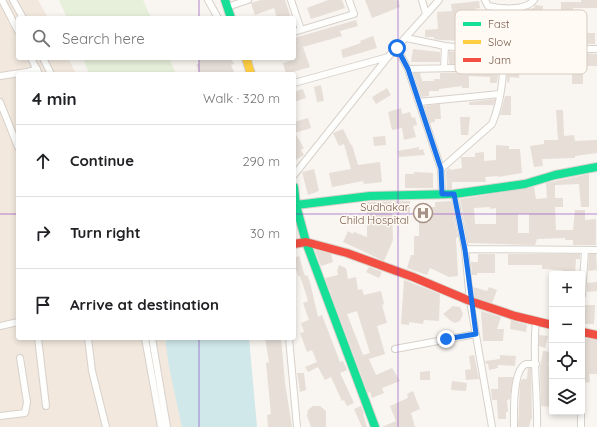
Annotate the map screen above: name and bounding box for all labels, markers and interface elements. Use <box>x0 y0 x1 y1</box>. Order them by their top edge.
legend <box>455 10 587 74</box>
search box <box>16 16 296 60</box>
text: Fast <box>488 17 510 31</box>
icon: search <box>30 27 52 49</box>
text: Search here <box>62 29 145 48</box>
text: Slow <box>488 35 512 49</box>
route start <box>388 39 406 57</box>
text: Jam <box>488 53 511 67</box>
text: 4 min <box>32 88 77 109</box>
text: Walk · 320 m <box>203 90 280 106</box>
icon: ahead <box>32 150 54 172</box>
text: Continue <box>70 151 134 170</box>
text: 290 m <box>242 153 280 169</box>
place label: Sudhakar Child Hospital <box>339 200 410 227</box>
hospital icon: Sudhakar Child Hospital <box>412 202 434 224</box>
icon: right <box>32 222 54 244</box>
text: Turn right <box>70 223 141 242</box>
text: 30 m <box>250 225 280 241</box>
map controls <box>549 271 585 415</box>
button: + <box>549 271 585 307</box>
icon: arrive <box>32 294 54 316</box>
text: Arrive at destination <box>70 295 219 314</box>
button: − <box>549 307 585 343</box>
route end <box>437 330 455 348</box>
button: locate <box>549 343 585 379</box>
button: layers <box>549 379 585 415</box>

